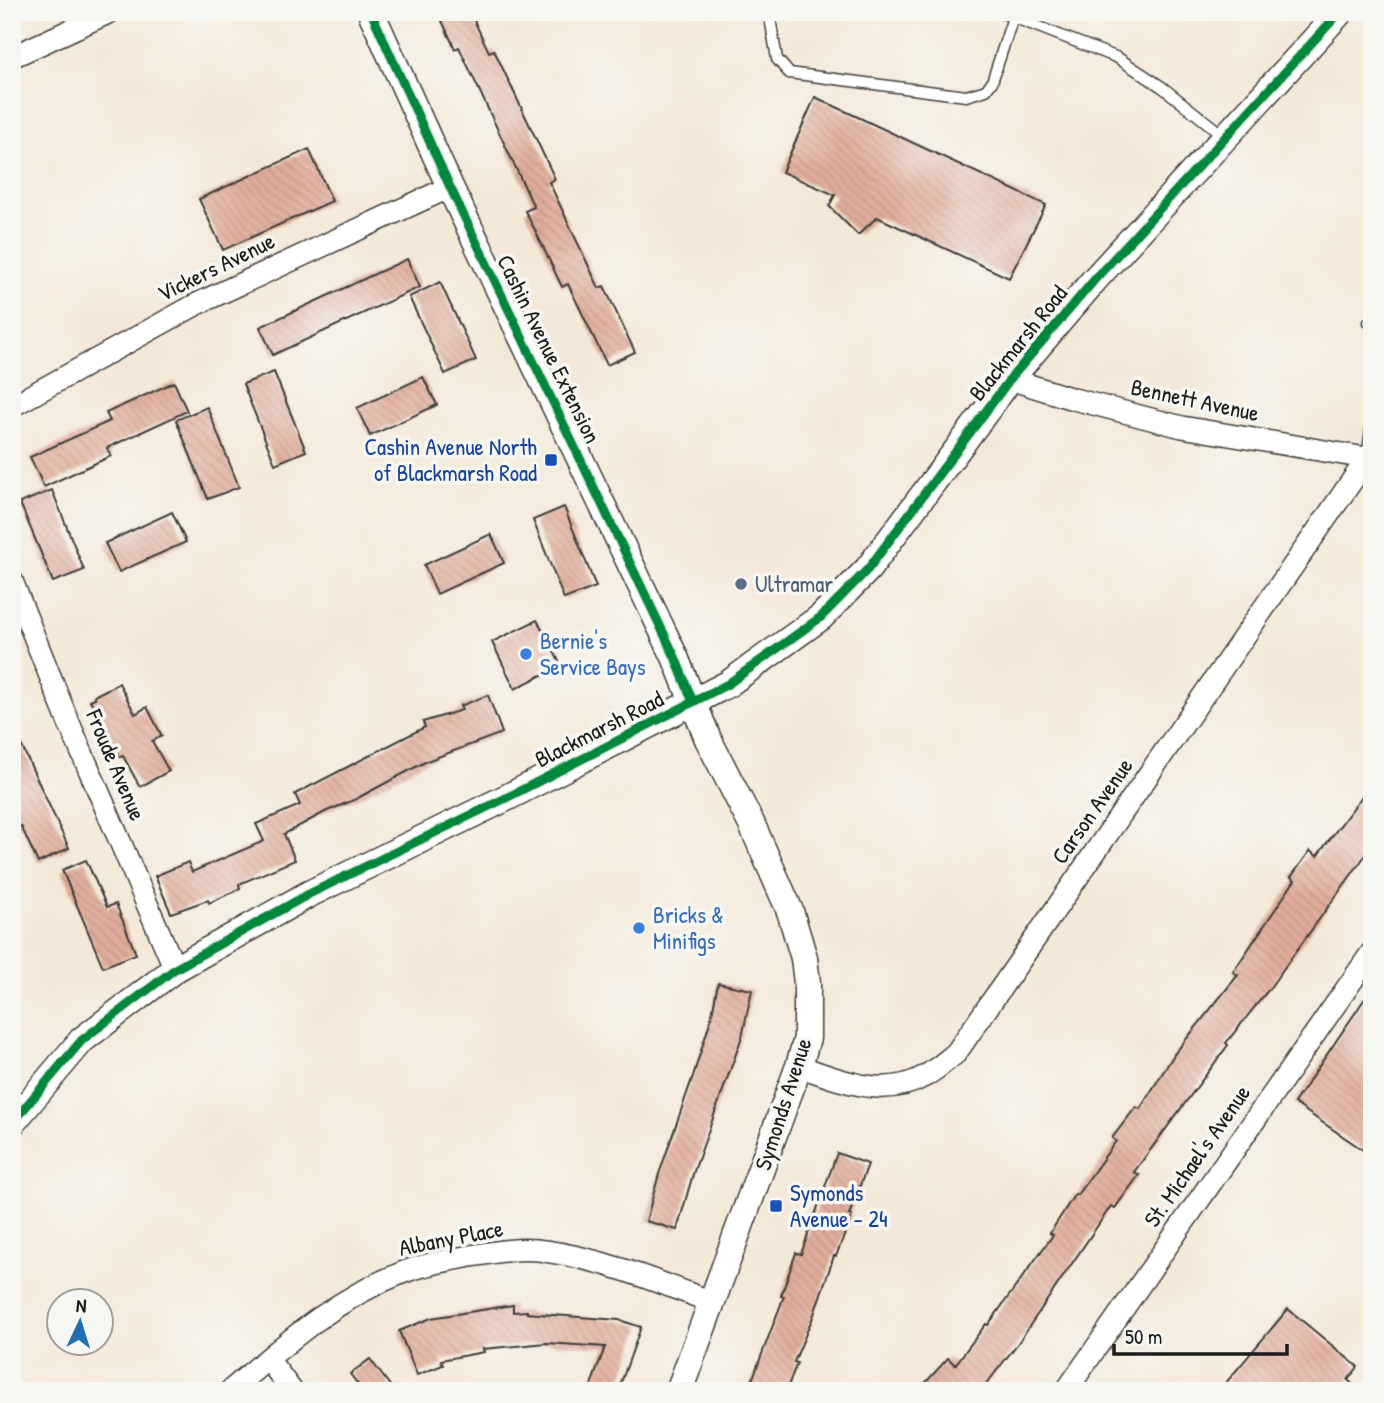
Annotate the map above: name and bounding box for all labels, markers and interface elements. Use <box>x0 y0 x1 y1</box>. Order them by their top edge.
street label: Vickers Avenue <box>152 225 280 308</box>
street label: Cashin Avenue Extension <box>490 249 609 448</box>
street label: Blackmarsh Road <box>961 278 1074 407</box>
street label: Bennett Avenue <box>1128 371 1262 428</box>
place label: Cashin Avenue North of Blackmarsh Road <box>364 431 537 488</box>
marker: Cashin Avenue North of Blackmarsh Road <box>543 452 559 468</box>
place label: Ultramar <box>755 568 833 599</box>
marker: Ultramar <box>733 576 749 592</box>
place label: Bernie's Service Bays <box>540 625 646 682</box>
marker: Bernie's Service Bays <box>518 646 534 662</box>
street label: Blackmarsh Road <box>529 683 668 774</box>
street label: Froude Avenue <box>79 704 154 825</box>
street label: Carson Avenue <box>1044 752 1139 870</box>
place label: Bricks & Minifigs <box>653 899 723 956</box>
marker: Bricks & Minifigs <box>631 920 647 936</box>
street label: Symonds Avenue <box>747 1034 818 1174</box>
street label: St. Michael's Avenue <box>1136 1079 1257 1233</box>
place label: Symonds Avenue - 24 <box>790 1177 888 1234</box>
marker: Symonds Avenue - 24 <box>768 1198 784 1214</box>
street label: Albany Place <box>396 1212 506 1263</box>
north arrow <box>46 1288 116 1358</box>
text: N <box>75 1292 87 1318</box>
scale bar <box>1114 1312 1288 1356</box>
text: 50 m <box>1125 1322 1162 1351</box>

